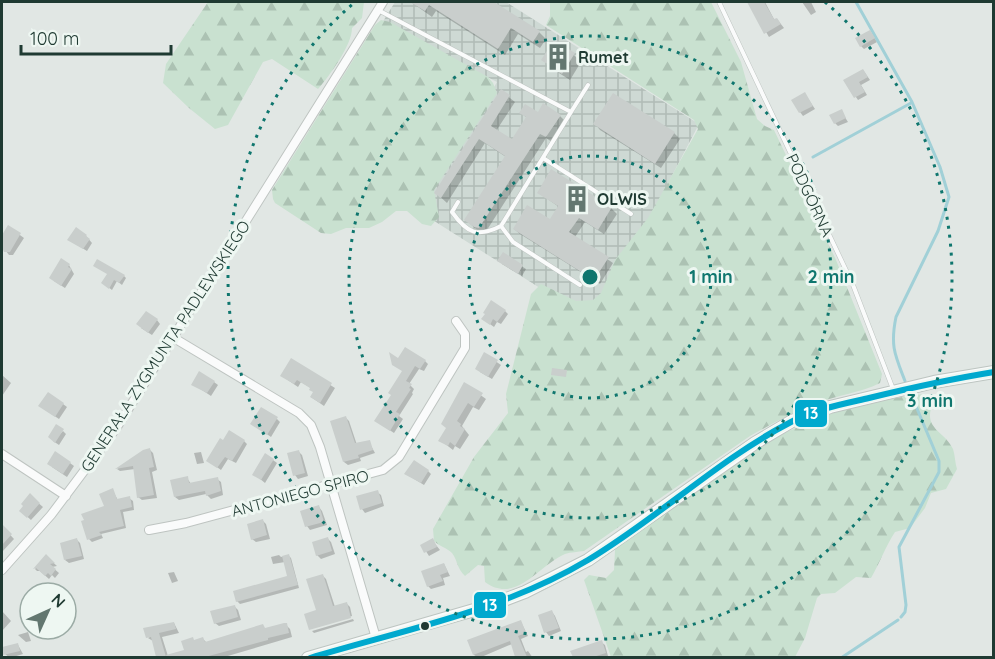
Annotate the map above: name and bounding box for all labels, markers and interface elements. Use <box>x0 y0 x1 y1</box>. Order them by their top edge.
scale bar <box>21 18 171 56</box>
text: 100 m <box>30 27 79 50</box>
building icon: Rumet <box>543 42 573 72</box>
place label: Rumet <box>578 47 629 67</box>
street label: PODGÓRNA <box>782 150 838 240</box>
building icon: OLWIS <box>562 184 592 214</box>
place label: OLWIS <box>597 189 647 209</box>
street label: GENERAŁA ZYGMUNTA PADLEWSKIEGO <box>76 217 254 475</box>
text: 1 min <box>689 265 733 288</box>
text: 2 min <box>808 265 854 288</box>
centre of rings <box>580 267 600 287</box>
text: 3 min <box>907 389 953 412</box>
line badge: 13 <box>794 399 828 428</box>
text: 13 <box>804 403 818 423</box>
street label: ANTONIEGO SPIRO <box>229 465 371 521</box>
north arrow <box>18 581 78 641</box>
text: N <box>47 589 70 612</box>
line badge: 13 <box>473 591 507 619</box>
text: 13 <box>483 595 497 615</box>
unlabelled marker <box>419 620 431 632</box>

